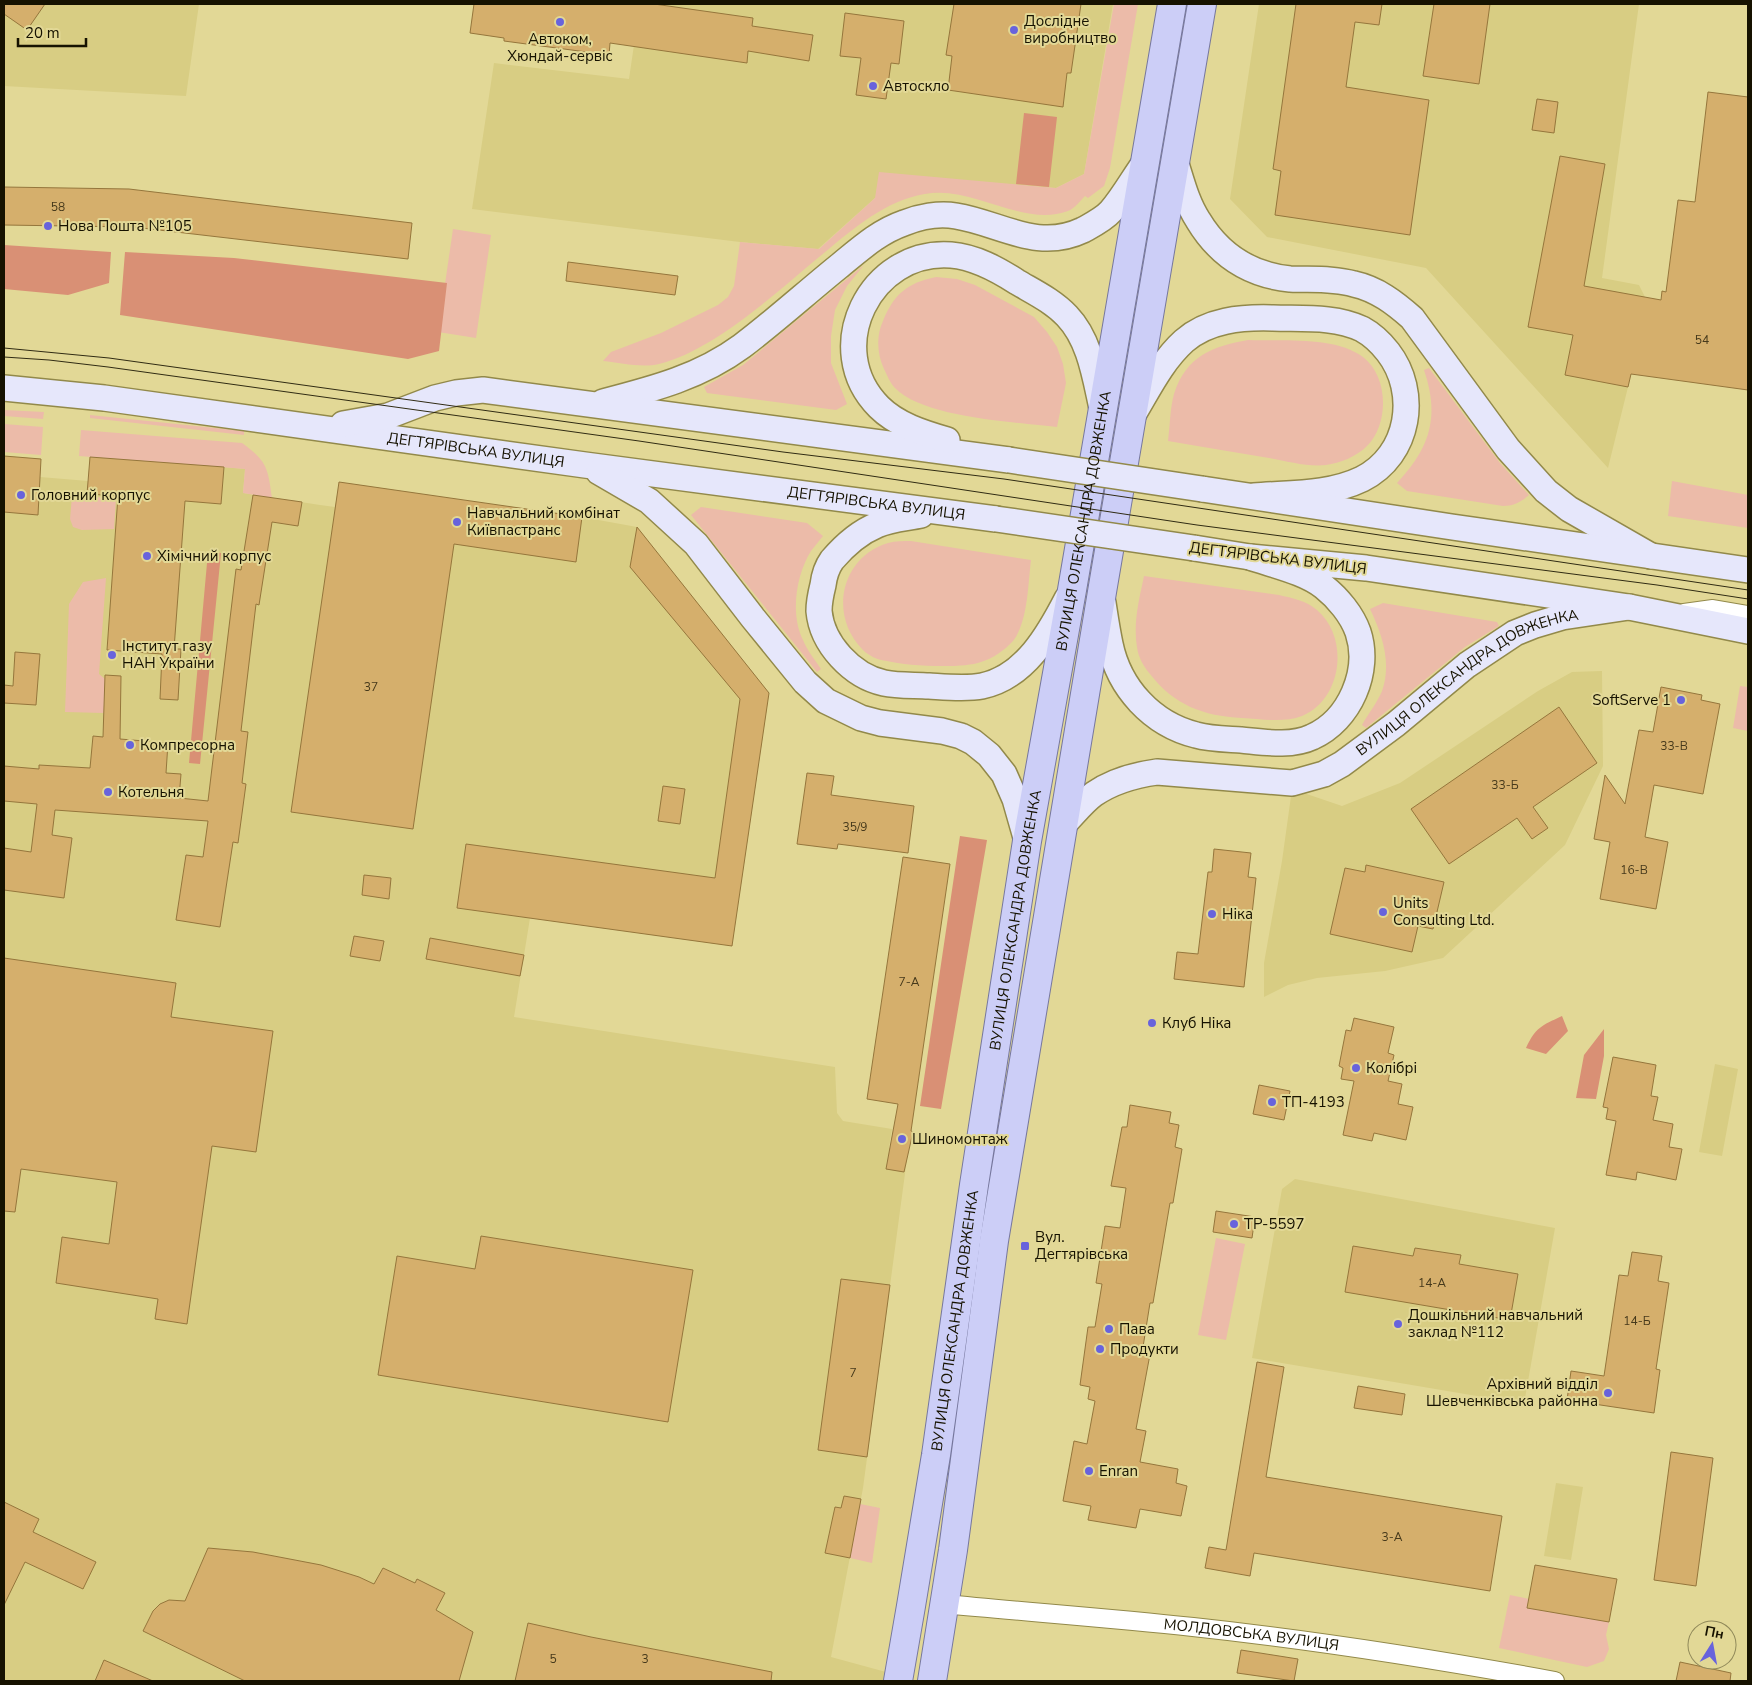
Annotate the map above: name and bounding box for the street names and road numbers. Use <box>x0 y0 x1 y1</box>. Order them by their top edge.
street label: ВУЛИЦЯ ОЛЕКСАНДРА ДОВЖЕНКА <box>1051 389 1116 653</box>
street label: ДЕГТЯРІВСЬКА ВУЛИЦЯ <box>386 428 566 472</box>
street label: ДЕГТЯРІВСЬКА ВУЛИЦЯ <box>786 482 966 525</box>
street label: ДЕГТЯРІВСЬКА ВУЛИЦЯ <box>1188 537 1368 579</box>
street label: ВУЛИЦЯ ОЛЕКСАНДРА ДОВЖЕНКА <box>1352 605 1580 760</box>
street label: ВУЛИЦЯ ОЛЕКСАНДРА ДОВЖЕНКА <box>985 788 1046 1052</box>
street label: ВУЛИЦЯ ОЛЕКСАНДРА ДОВЖЕНКА <box>927 1188 983 1452</box>
street label: МОЛДОВСЬКА ВУЛИЦЯ <box>1163 1614 1340 1655</box>

